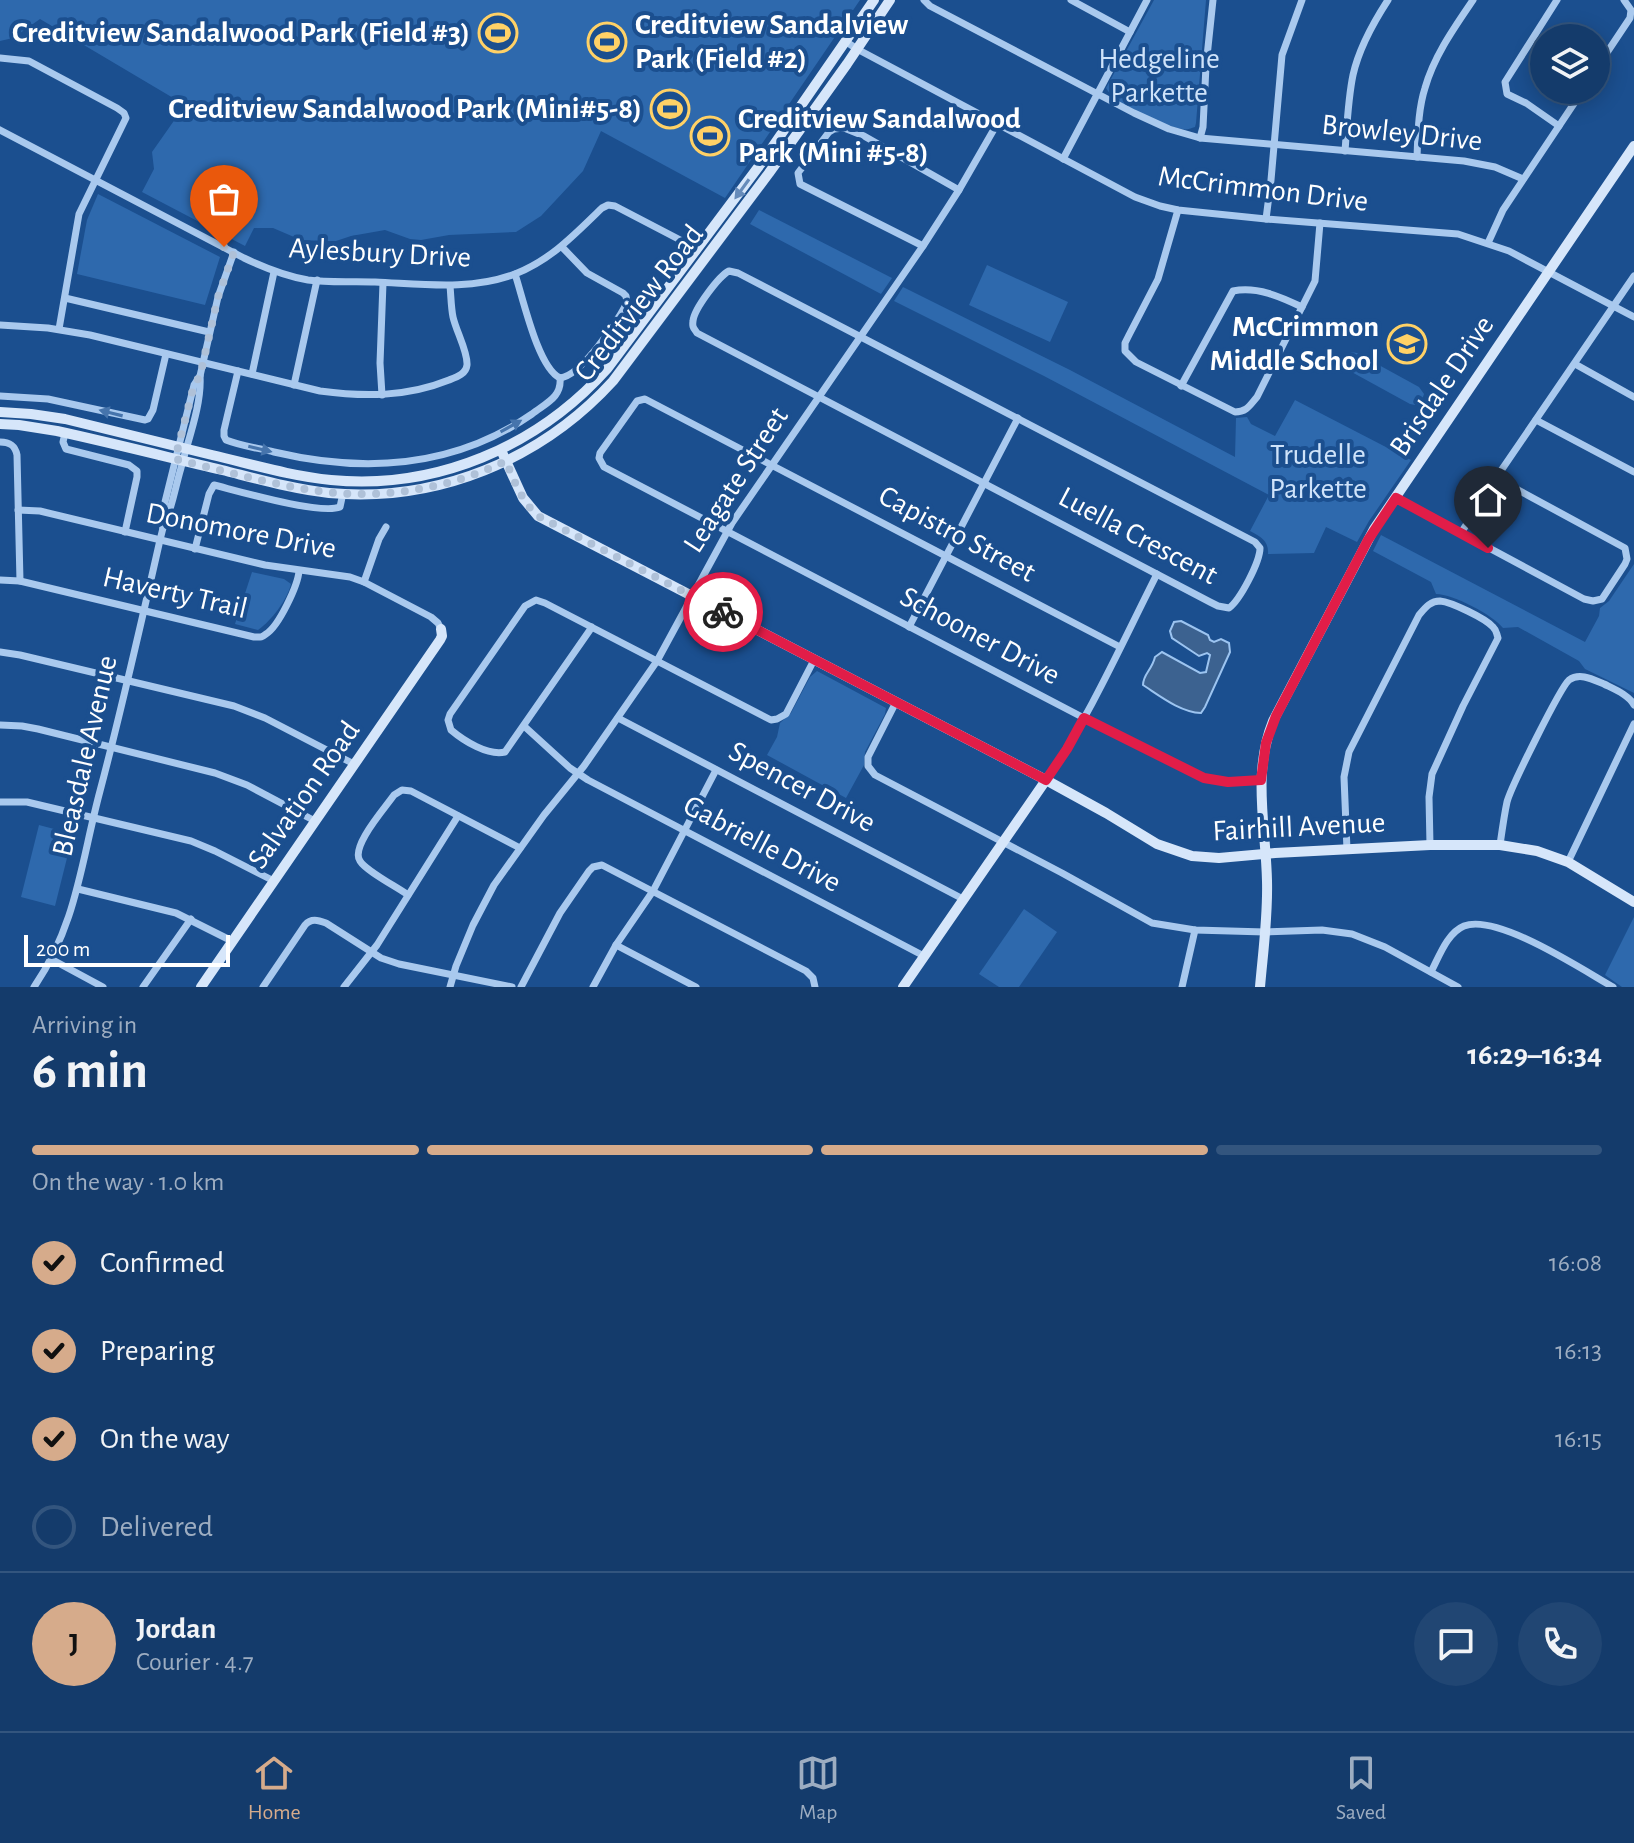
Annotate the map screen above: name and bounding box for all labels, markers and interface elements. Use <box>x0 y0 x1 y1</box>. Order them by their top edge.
place label: Creditview Sandalview Park (Field #2) <box>635 10 908 74</box>
sports icon: Creditview Sandalwood Park (Field #3) <box>477 12 519 54</box>
place label: Creditview Sandalwood Park (Field #3) <box>12 18 470 48</box>
sports icon: Creditview Sandalview Park (Field #2) <box>586 21 628 63</box>
map controls <box>1530 24 1610 104</box>
button: layers <box>1530 24 1610 104</box>
park label: Hedgeline Parkette <box>1098 44 1220 108</box>
sports icon: Creditview Sandalwood Park (Mini#5-8) <box>649 88 691 130</box>
place label: Creditview Sandalwood Park (Mini#5-8) <box>168 94 642 124</box>
place label: Creditview Sandalwood Park (Mini #5-8) <box>738 104 1021 168</box>
street label: Browley Drive <box>1320 110 1484 156</box>
sports icon: Creditview Sandalwood Park (Mini #5-8) <box>689 115 731 157</box>
street label: McCrimmon Drive <box>1156 161 1370 217</box>
pin <box>190 165 258 247</box>
icon: bag <box>202 177 246 221</box>
one-way arrow <box>735 178 750 199</box>
street label: Creditview Road <box>569 219 709 387</box>
street label: Aylesbury Drive <box>288 233 472 273</box>
street label: Brisdale Drive <box>1384 311 1500 461</box>
place label: McCrimmon Middle School <box>1210 312 1379 376</box>
school or university icon: McCrimmon Middle School <box>1386 323 1428 365</box>
street label: Leagate Street <box>678 402 794 558</box>
one-way arrow <box>99 406 124 419</box>
one-way arrow <box>500 419 523 433</box>
park label: Trudelle Parkette <box>1269 440 1367 504</box>
one-way arrow <box>247 443 272 456</box>
pin <box>1454 466 1522 548</box>
icon: home <box>1466 478 1510 522</box>
street label: Capistro Street <box>874 480 1041 588</box>
street label: Luella Crescent <box>1054 482 1223 591</box>
street label: Donomore Drive <box>143 498 339 564</box>
street label: Haverty Trail <box>100 562 250 624</box>
courier <box>683 572 763 652</box>
street label: Schooner Drive <box>895 581 1065 691</box>
icon: bike <box>701 590 745 634</box>
street label: Bleasdale Avenue <box>47 653 123 859</box>
street label: Salvation Road <box>242 716 366 874</box>
street label: Spencer Drive <box>724 736 880 838</box>
street label: Gabrielle Drive <box>678 790 846 898</box>
street label: Fairhill Avenue <box>1212 807 1386 847</box>
scale bar <box>24 931 230 967</box>
text: 200 m <box>36 938 90 960</box>
text: Arriving in <box>32 1012 137 1038</box>
text: 16:29–16:34 <box>1467 1040 1602 1070</box>
text: 6 min <box>32 1045 148 1097</box>
text: On the way · 1.0 km <box>32 1169 224 1195</box>
icon: check <box>32 1241 76 1285</box>
text: Confirmed <box>100 1248 224 1278</box>
text: 16:08 <box>1549 1250 1602 1276</box>
icon: check <box>32 1329 76 1373</box>
text: Preparing <box>100 1336 215 1366</box>
text: 16:13 <box>1555 1338 1602 1364</box>
icon: check <box>32 1417 76 1461</box>
text: On the way <box>100 1424 229 1454</box>
text: 16:15 <box>1555 1426 1602 1452</box>
text: Delivered <box>100 1512 213 1542</box>
button: chat <box>1414 1602 1498 1686</box>
button: phone <box>1518 1602 1602 1686</box>
text: Jordan <box>136 1614 216 1644</box>
text: J <box>69 1629 79 1659</box>
text: Courier · 4.7 <box>136 1649 254 1675</box>
tab: Home <box>248 1751 301 1825</box>
tab: Map <box>796 1751 840 1825</box>
tab: Saved <box>1336 1751 1386 1825</box>

